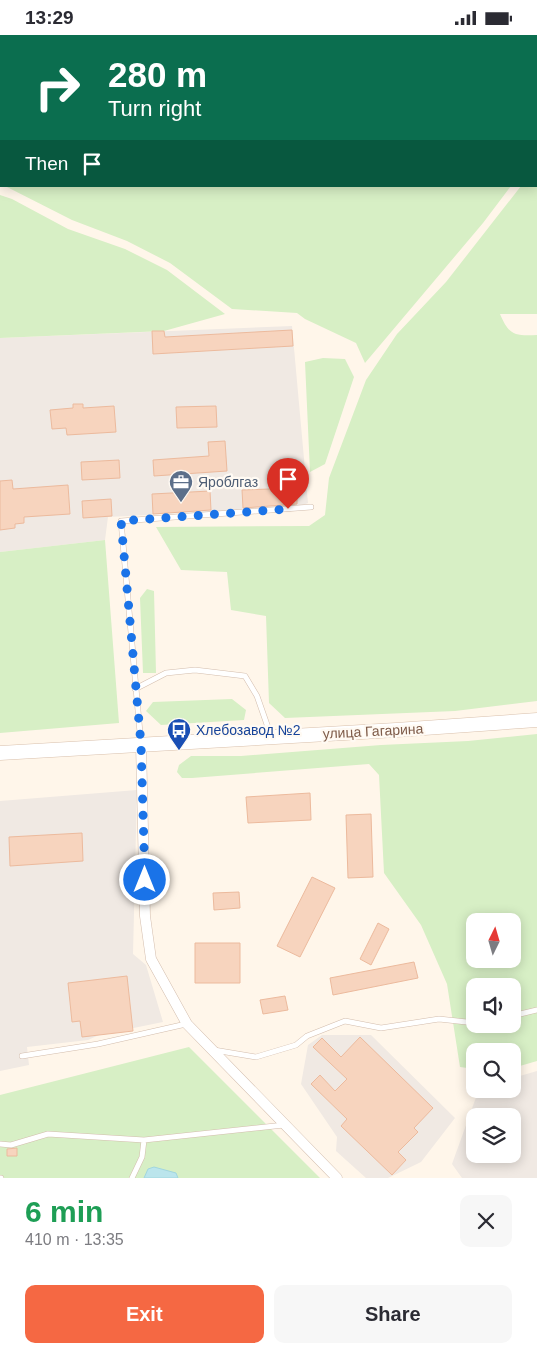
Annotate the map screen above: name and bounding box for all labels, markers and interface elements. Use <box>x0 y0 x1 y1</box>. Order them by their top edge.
text: 13:29 <box>25 7 74 28</box>
icon: right <box>25 55 90 120</box>
text: 280 m <box>108 55 207 94</box>
text: Turn right <box>108 96 201 121</box>
icon: arrive <box>78 150 106 178</box>
text: Then <box>25 153 68 174</box>
pin <box>267 458 309 509</box>
icon: arrive <box>274 465 302 493</box>
office icon: Яроблгаз <box>168 469 194 503</box>
place label: Яроблгаз <box>198 474 258 490</box>
bus stop icon: Хлебозавод №2 <box>166 717 192 751</box>
street label: улица Гагарина <box>322 720 424 742</box>
place label: Хлебозавод №2 <box>196 722 301 738</box>
position arrow <box>118 853 170 905</box>
north arrow <box>466 913 521 967</box>
map controls <box>466 913 521 1163</box>
button: sound <box>466 978 521 1033</box>
button: search <box>466 1043 521 1098</box>
button: layers <box>466 1108 521 1163</box>
text: 6 min <box>25 1195 103 1228</box>
button: close <box>460 1195 512 1247</box>
text: 410 m · 13:35 <box>25 1231 124 1248</box>
button: Exit <box>25 1285 264 1343</box>
button: Share <box>274 1285 512 1343</box>

